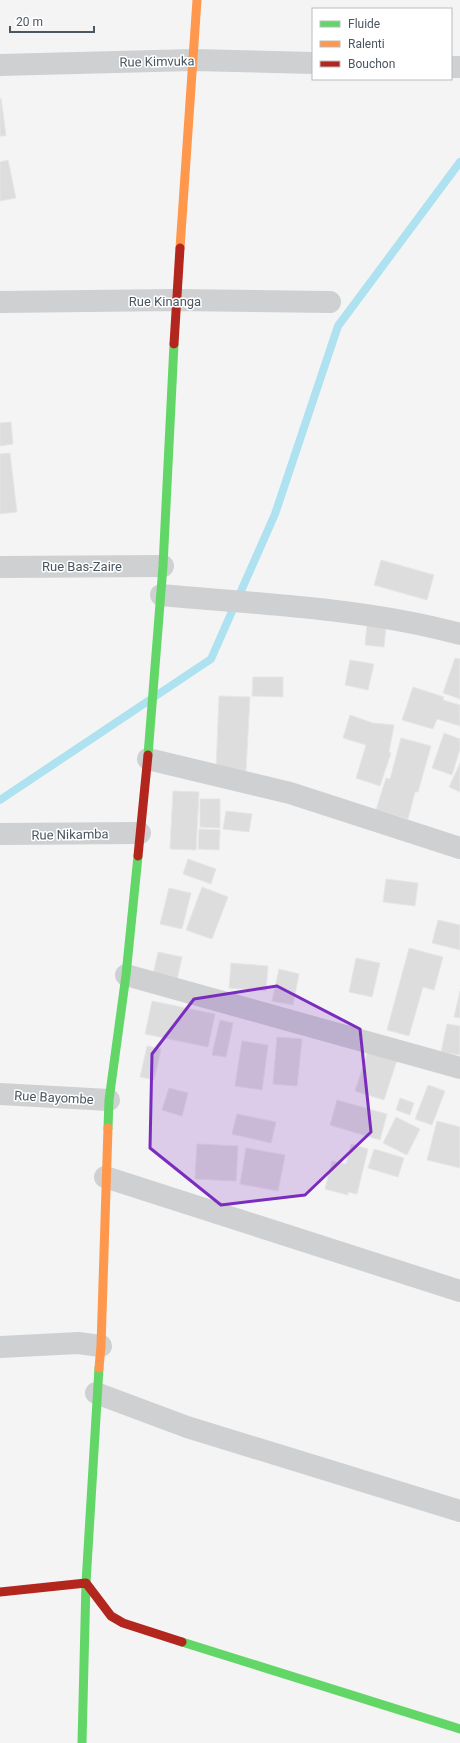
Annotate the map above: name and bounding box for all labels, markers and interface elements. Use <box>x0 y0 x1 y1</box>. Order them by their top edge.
scale bar <box>10 8 94 34</box>
legend <box>312 8 452 80</box>
text: 20 m <box>16 15 43 29</box>
text: Fluide <box>348 17 380 31</box>
text: Ralenti <box>348 37 385 51</box>
street label: Rue Kimvuka <box>119 53 195 70</box>
text: Bouchon <box>348 57 395 71</box>
street label: Rue Kinanga <box>129 294 201 309</box>
street label: Rue Bas-Zaire <box>42 559 122 574</box>
street label: Rue Nikamba <box>31 826 109 843</box>
street label: Rue Bayombe <box>14 1088 94 1107</box>

